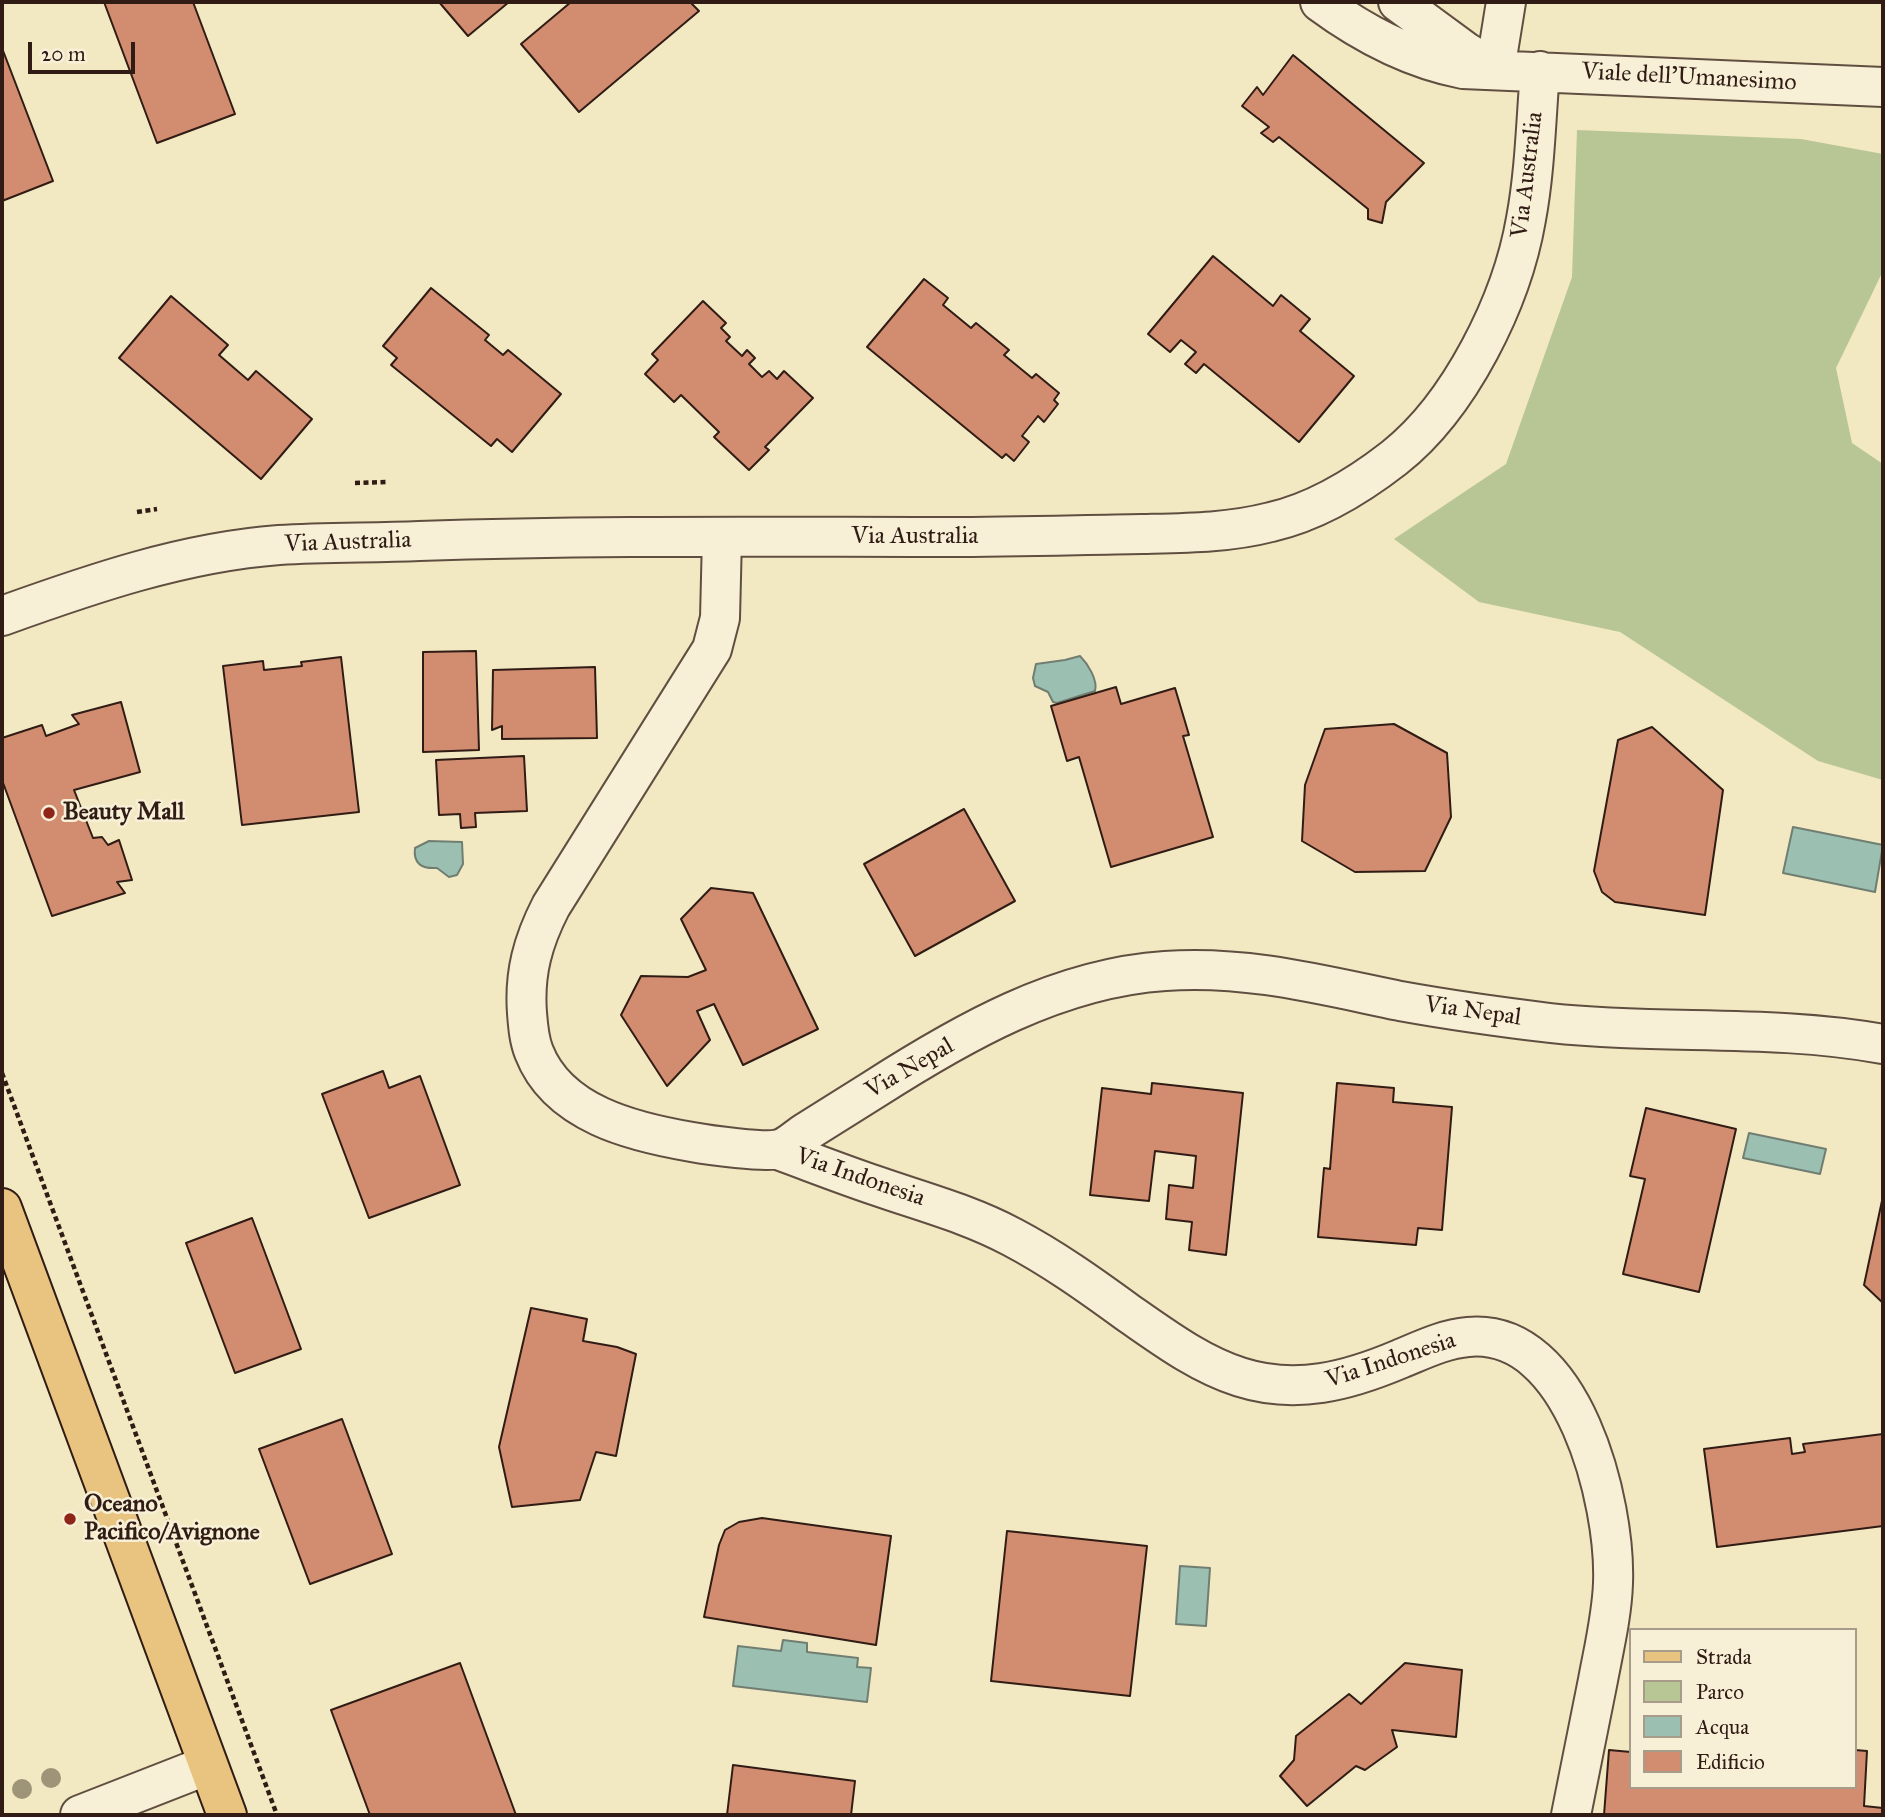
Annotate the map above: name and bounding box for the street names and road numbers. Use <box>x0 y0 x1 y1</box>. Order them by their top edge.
street label: Viale dell'Umanesimo <box>1581 58 1797 98</box>
street label: Via Australia <box>1506 110 1550 240</box>
street label: Via Australia <box>852 523 978 551</box>
street label: Via Australia <box>284 526 412 560</box>
street label: Via Nepal <box>1423 991 1523 1033</box>
street label: Via Nepal <box>861 1032 959 1106</box>
street label: Via Indonesia <box>792 1142 928 1214</box>
street label: Via Indonesia <box>1323 1327 1459 1395</box>

